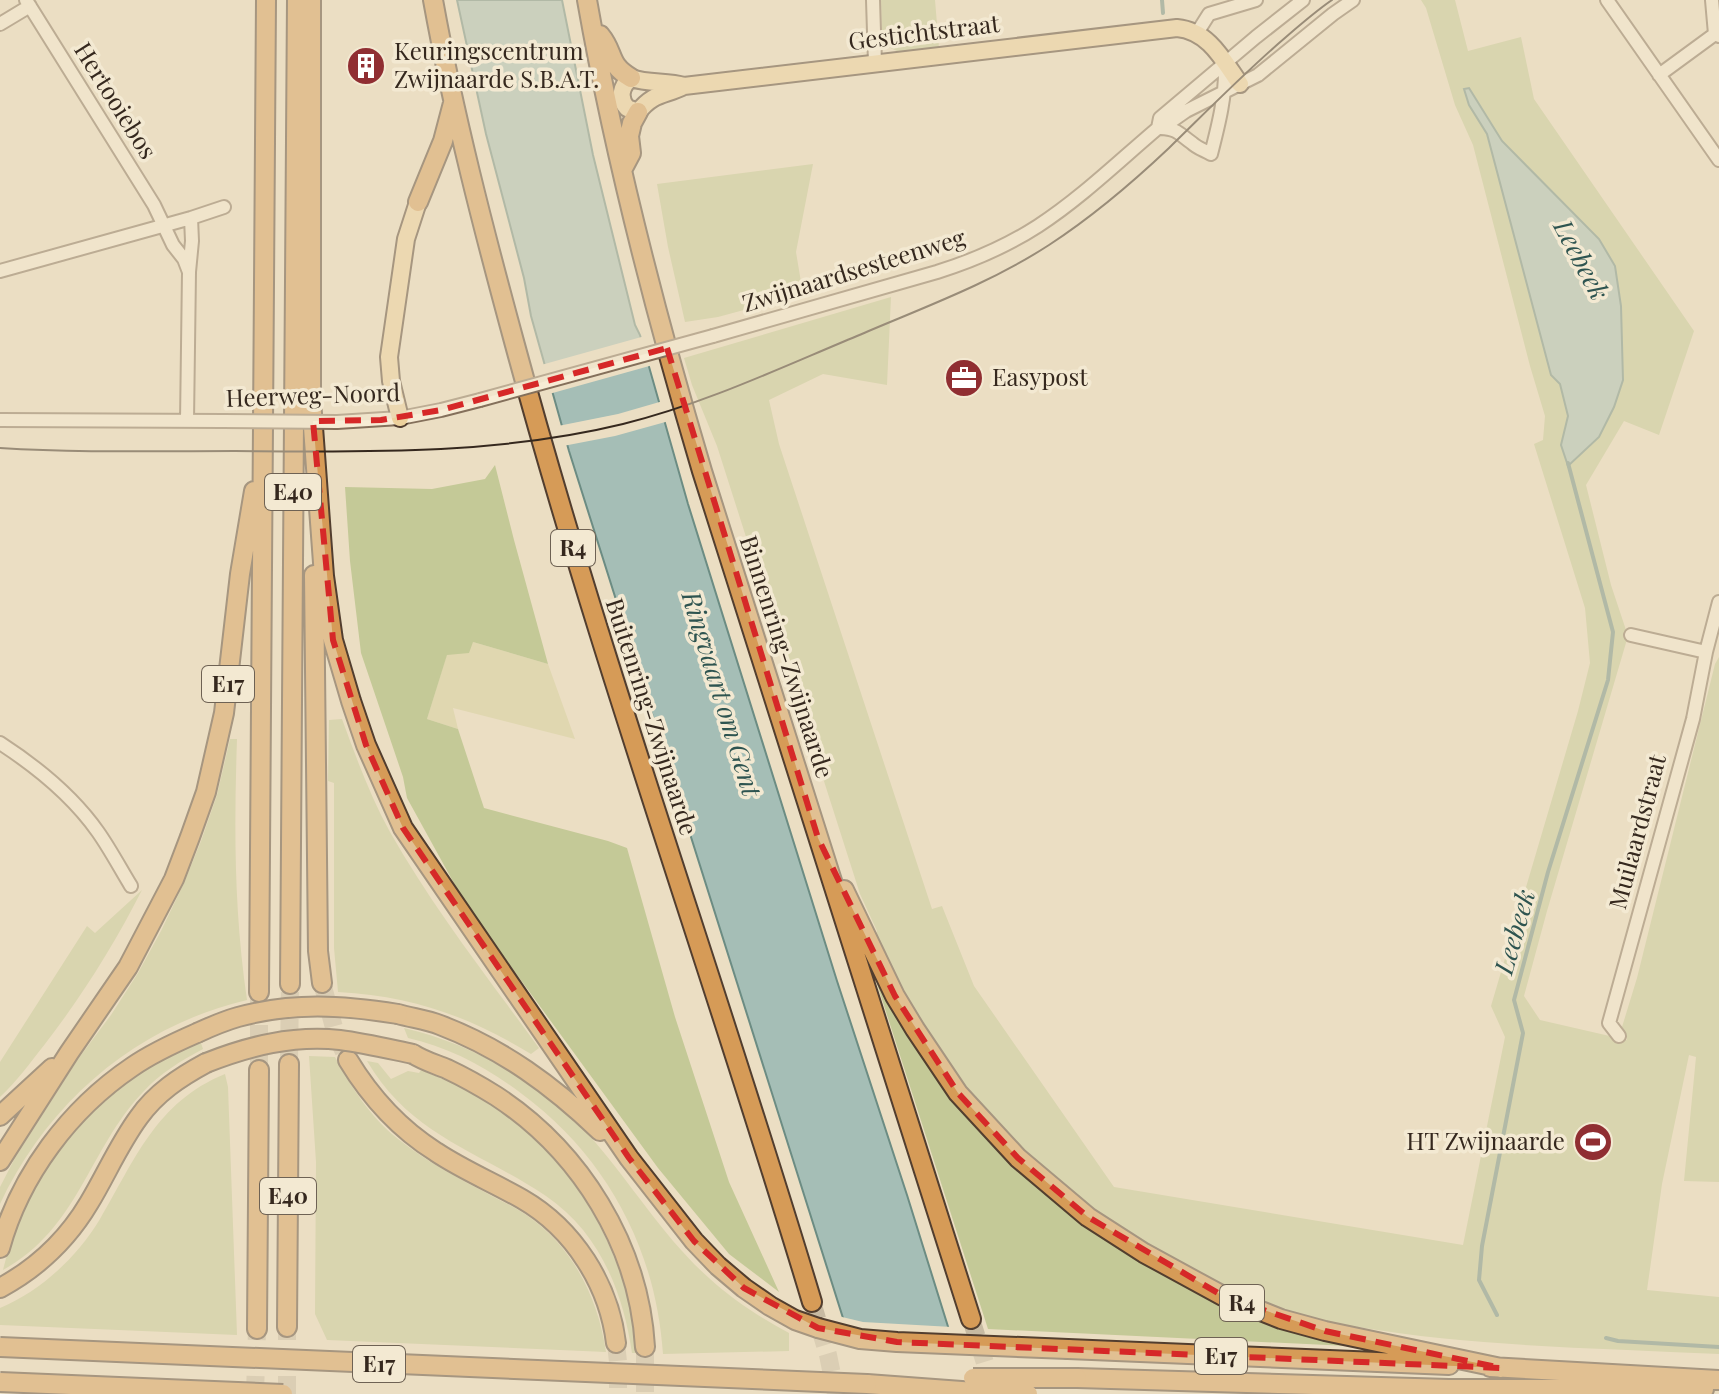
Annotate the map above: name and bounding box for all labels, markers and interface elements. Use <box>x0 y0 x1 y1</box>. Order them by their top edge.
street label: Gestichtstraat <box>846 6 1002 56</box>
place label: Keuringscentrum Zwijnaarde S.B.A.T. <box>394 34 599 94</box>
street label: Hertooiebos <box>68 36 165 164</box>
building icon: Keuringscentrum Zwijnaarde S.B.A.T. <box>345 45 387 87</box>
water label: Leebeek <box>1546 212 1618 306</box>
street label: Zwijnaardsesteenweg <box>738 220 969 318</box>
office icon: Easypost <box>943 357 985 399</box>
place label: Easypost <box>992 360 1088 392</box>
street label: Heerweg-Noord <box>225 375 401 413</box>
road number: E40 <box>265 474 321 510</box>
road number: R4 <box>551 530 595 566</box>
street label: Binnenring-Zwijnaarde <box>734 531 842 782</box>
water label: Ringvaart om Gent <box>674 586 771 802</box>
street label: Buitenring-Zwijnaarde <box>599 594 706 839</box>
road number: E17 <box>202 666 254 702</box>
street label: Muilaardstraat <box>1600 750 1672 912</box>
water label: Leebeek <box>1485 885 1542 979</box>
sports icon: HT Zwijnaarde <box>1572 1121 1614 1163</box>
place label: HT Zwijnaarde <box>1406 1124 1565 1156</box>
road number: E40 <box>260 1178 316 1214</box>
road number: R4 <box>1220 1285 1264 1321</box>
road number: E17 <box>1195 1338 1247 1374</box>
road number: E17 <box>353 1346 405 1382</box>

